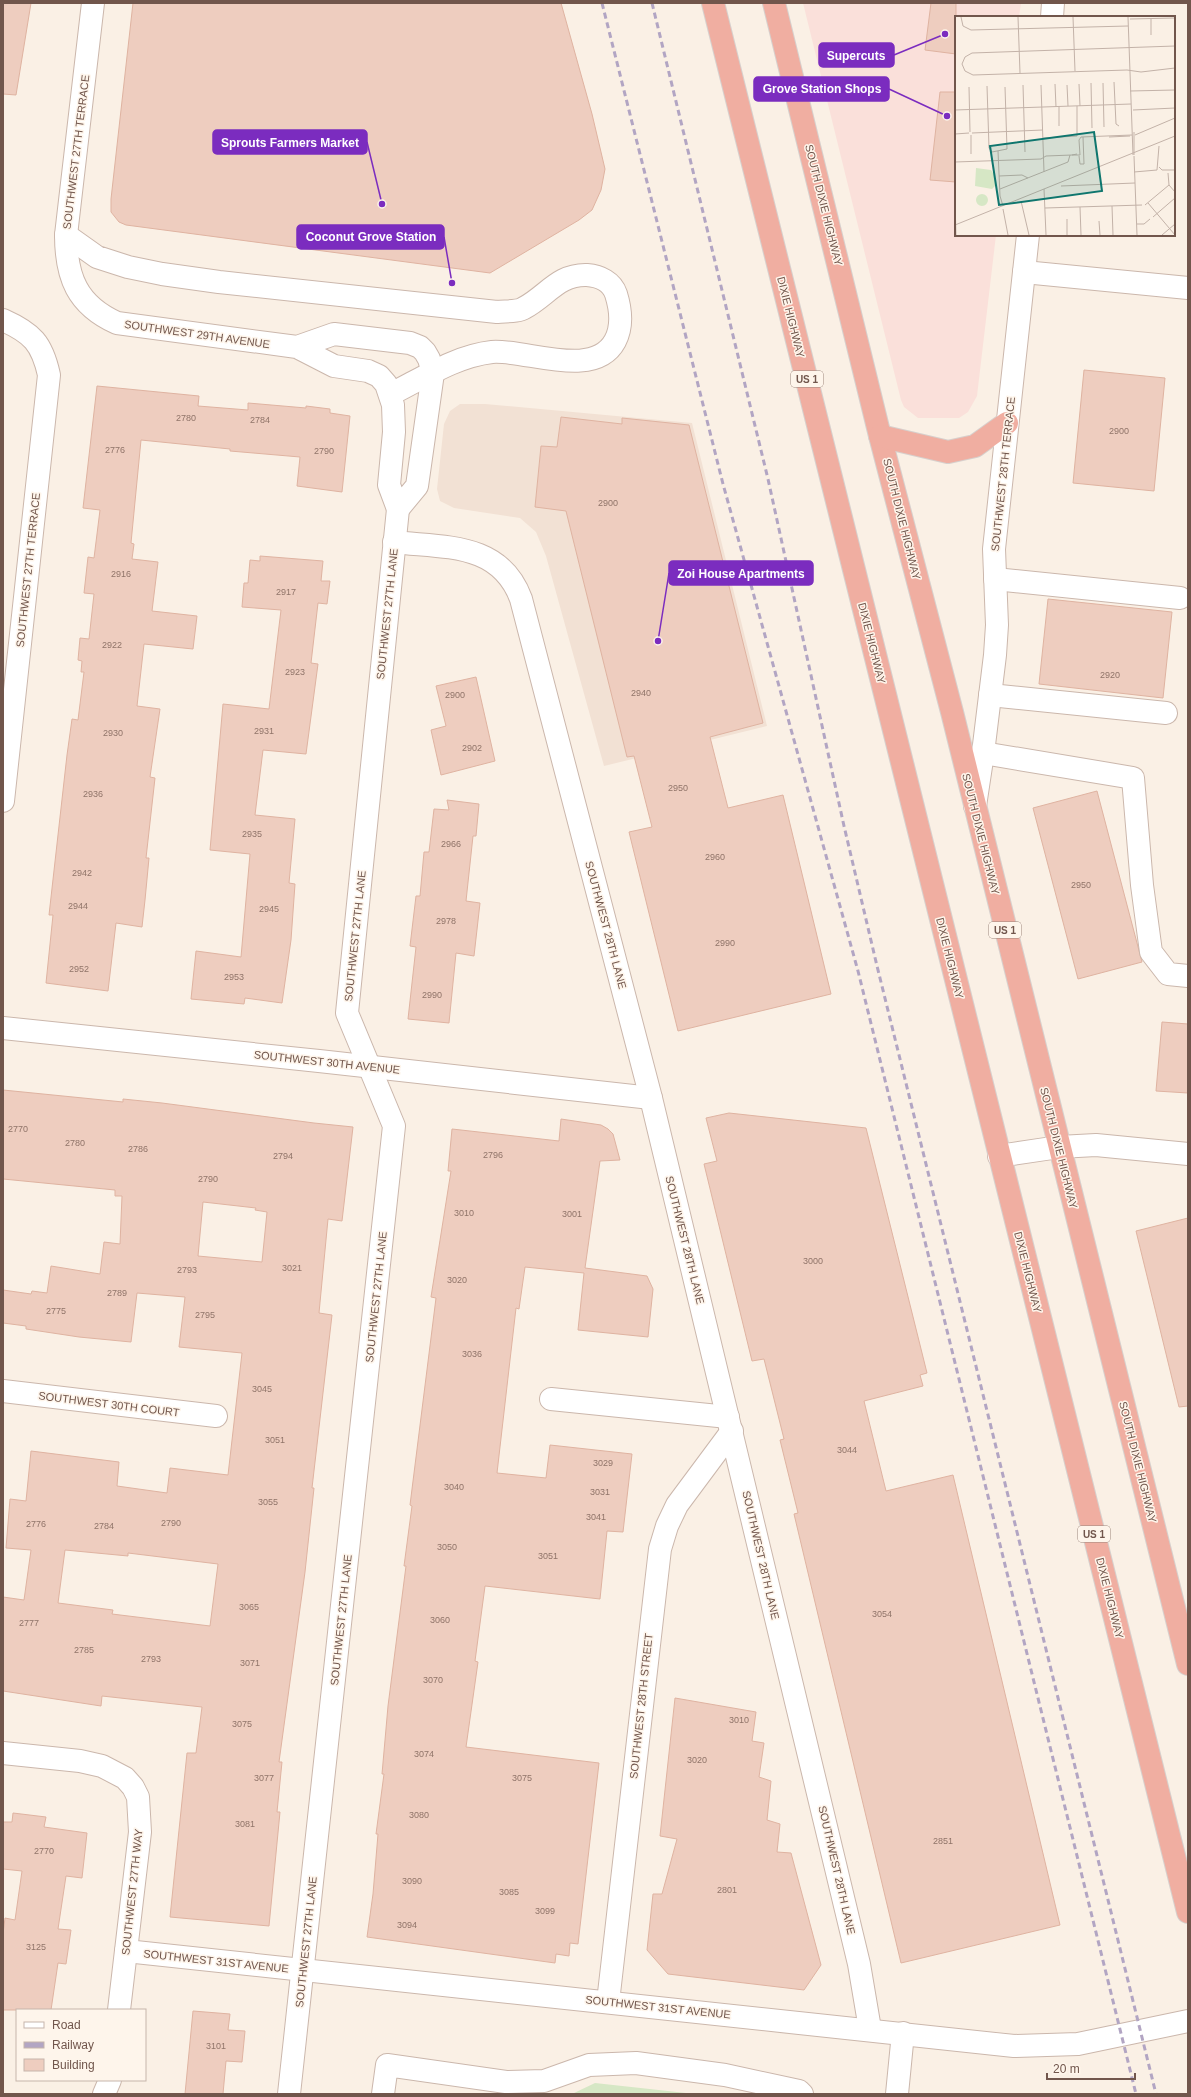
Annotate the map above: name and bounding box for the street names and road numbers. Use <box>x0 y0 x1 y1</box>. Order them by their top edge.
street label: SOUTHWEST 27TH TERRACE <box>61 74 91 230</box>
street label: SOUTH DIXIE HIGHWAY <box>803 143 845 268</box>
street label: DIXIE HIGHWAY <box>775 275 807 359</box>
street label: SOUTHWEST 29TH AVENUE <box>123 318 271 350</box>
road number: US 1 <box>791 371 823 387</box>
street label: SOUTHWEST 28TH TERRACE <box>989 396 1017 552</box>
street label: SOUTH DIXIE HIGHWAY <box>881 457 923 582</box>
street label: SOUTHWEST 27TH TERRACE <box>14 492 42 648</box>
street label: SOUTHWEST 27TH LANE <box>374 548 400 680</box>
street label: DIXIE HIGHWAY <box>856 601 888 685</box>
street label: SOUTH DIXIE HIGHWAY <box>960 772 1002 897</box>
street label: SOUTHWEST 28TH LANE <box>583 860 629 990</box>
street label: SOUTHWEST 27TH LANE <box>342 870 368 1002</box>
street label: DIXIE HIGHWAY <box>934 916 966 1000</box>
road number: US 1 <box>989 922 1021 938</box>
street label: SOUTHWEST 30TH AVENUE <box>253 1048 401 1076</box>
street label: SOUTH DIXIE HIGHWAY <box>1038 1086 1080 1211</box>
street label: SOUTHWEST 28TH LANE <box>663 1175 707 1305</box>
street label: DIXIE HIGHWAY <box>1012 1230 1044 1314</box>
street label: SOUTHWEST 27TH LANE <box>363 1231 389 1363</box>
street label: SOUTHWEST 30TH COURT <box>38 1389 180 1419</box>
street label: SOUTH DIXIE HIGHWAY <box>1117 1400 1159 1525</box>
street label: SOUTHWEST 28TH LANE <box>740 1489 782 1621</box>
road number: US 1 <box>1078 1526 1110 1542</box>
street label: SOUTHWEST 27TH LANE <box>328 1554 354 1686</box>
street label: DIXIE HIGHWAY <box>1094 1556 1126 1640</box>
street label: SOUTHWEST 28TH STREET <box>627 1632 655 1779</box>
street label: SOUTHWEST 28TH LANE <box>816 1804 858 1936</box>
street label: SOUTHWEST 27TH WAY <box>119 1828 145 1956</box>
street label: SOUTHWEST 27TH LANE <box>293 1876 319 2008</box>
street label: SOUTHWEST 31ST AVENUE <box>143 1947 289 1975</box>
street label: SOUTHWEST 31ST AVENUE <box>585 1993 731 2021</box>

